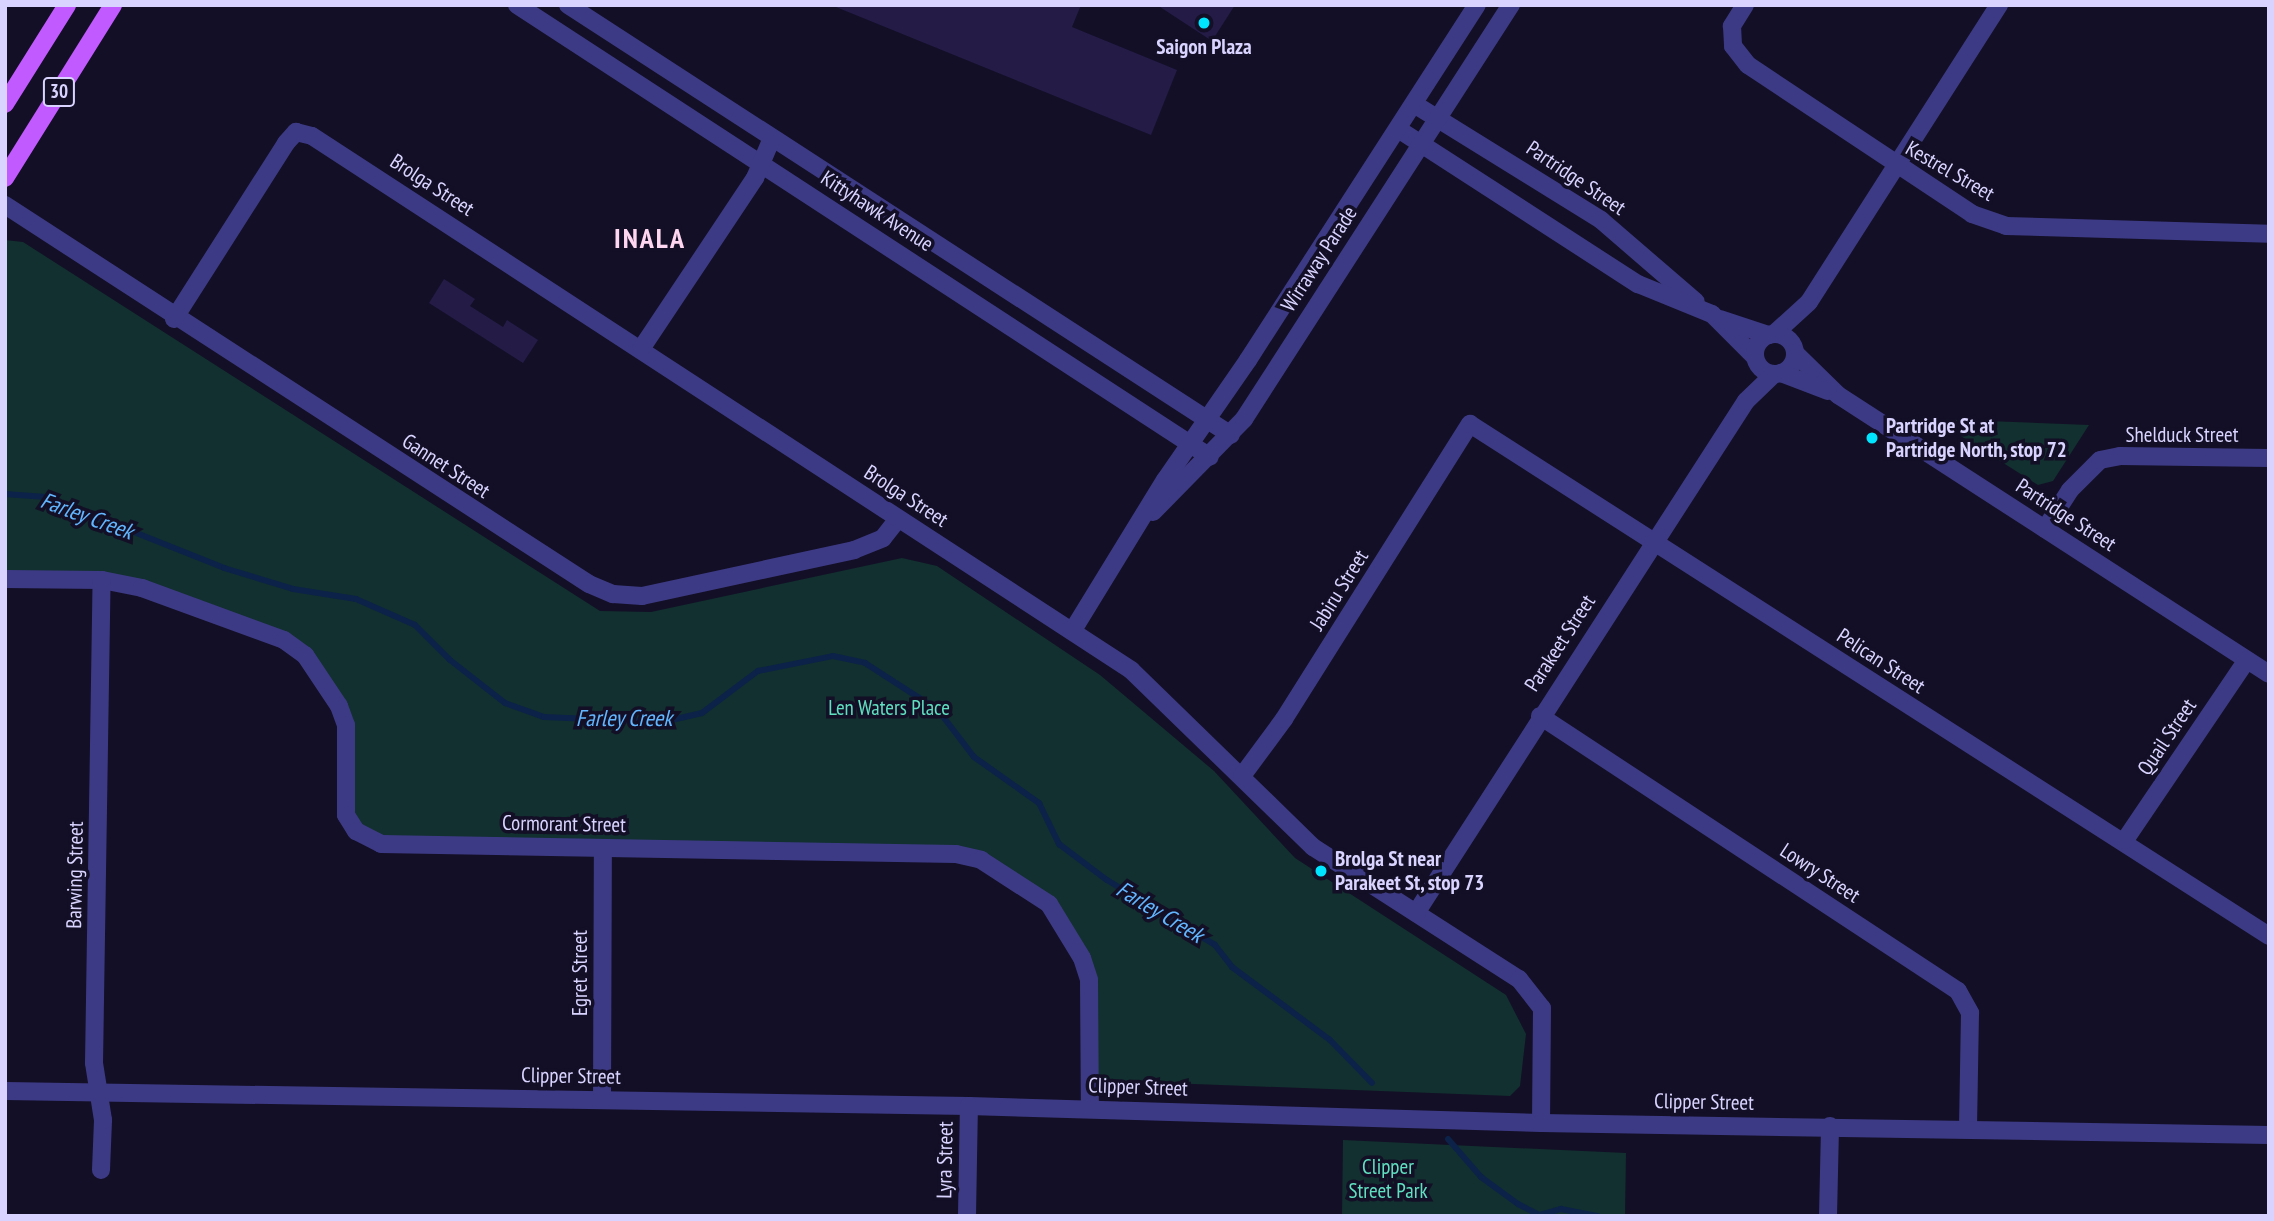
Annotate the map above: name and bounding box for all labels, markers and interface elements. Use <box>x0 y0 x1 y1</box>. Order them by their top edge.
marker: Saigon Plaza <box>1196 15 1212 31</box>
place label: Saigon Plaza <box>1156 34 1252 60</box>
road number: 30 <box>42 76 76 108</box>
street label: Partridge Street <box>1522 136 1630 220</box>
street label: Kestrel Street <box>1901 136 1999 206</box>
street label: Brolga Street <box>385 149 479 221</box>
street label: Kittyhawk Avenue <box>816 165 938 257</box>
street label: Wirraway Parade <box>1275 201 1363 317</box>
district label: INALA <box>615 221 685 255</box>
place label: Partridge St at Partridge North, stop 72 <box>1886 413 2068 463</box>
street label: Shelduck Street <box>2125 422 2239 448</box>
street label: Gannet Street <box>397 428 495 504</box>
marker: Partridge St at Partridge North, stop 72 <box>1864 430 1880 446</box>
street label: Brolga Street <box>859 460 953 532</box>
street label: Partridge Street <box>2011 473 2121 557</box>
water label: Farley Creek <box>37 486 137 546</box>
street label: Jabiru Street <box>1304 545 1374 635</box>
street label: Parakeet Street <box>1519 590 1601 696</box>
street label: Pelican Street <box>1832 623 1930 699</box>
street label: Quail Street <box>2132 694 2202 780</box>
park label: Len Waters Place <box>828 695 950 721</box>
water label: Farley Creek <box>575 704 673 732</box>
street label: Cormorant Street <box>502 810 626 838</box>
street label: Barwing Street <box>61 821 89 929</box>
street label: Lowry Street <box>1775 838 1865 908</box>
place label: Brolga St near Parakeet St, stop 73 <box>1335 846 1486 896</box>
marker: Brolga St near Parakeet St, stop 73 <box>1313 863 1329 879</box>
water label: Farley Creek <box>1111 875 1209 949</box>
street label: Egret Street <box>567 930 593 1016</box>
street label: Clipper Street <box>521 1063 621 1089</box>
street label: Clipper Street <box>1088 1073 1188 1101</box>
street label: Clipper Street <box>1654 1089 1754 1115</box>
street label: Lyra Street <box>932 1121 958 1199</box>
park label: Clipper Street Park <box>1348 1154 1428 1204</box>

